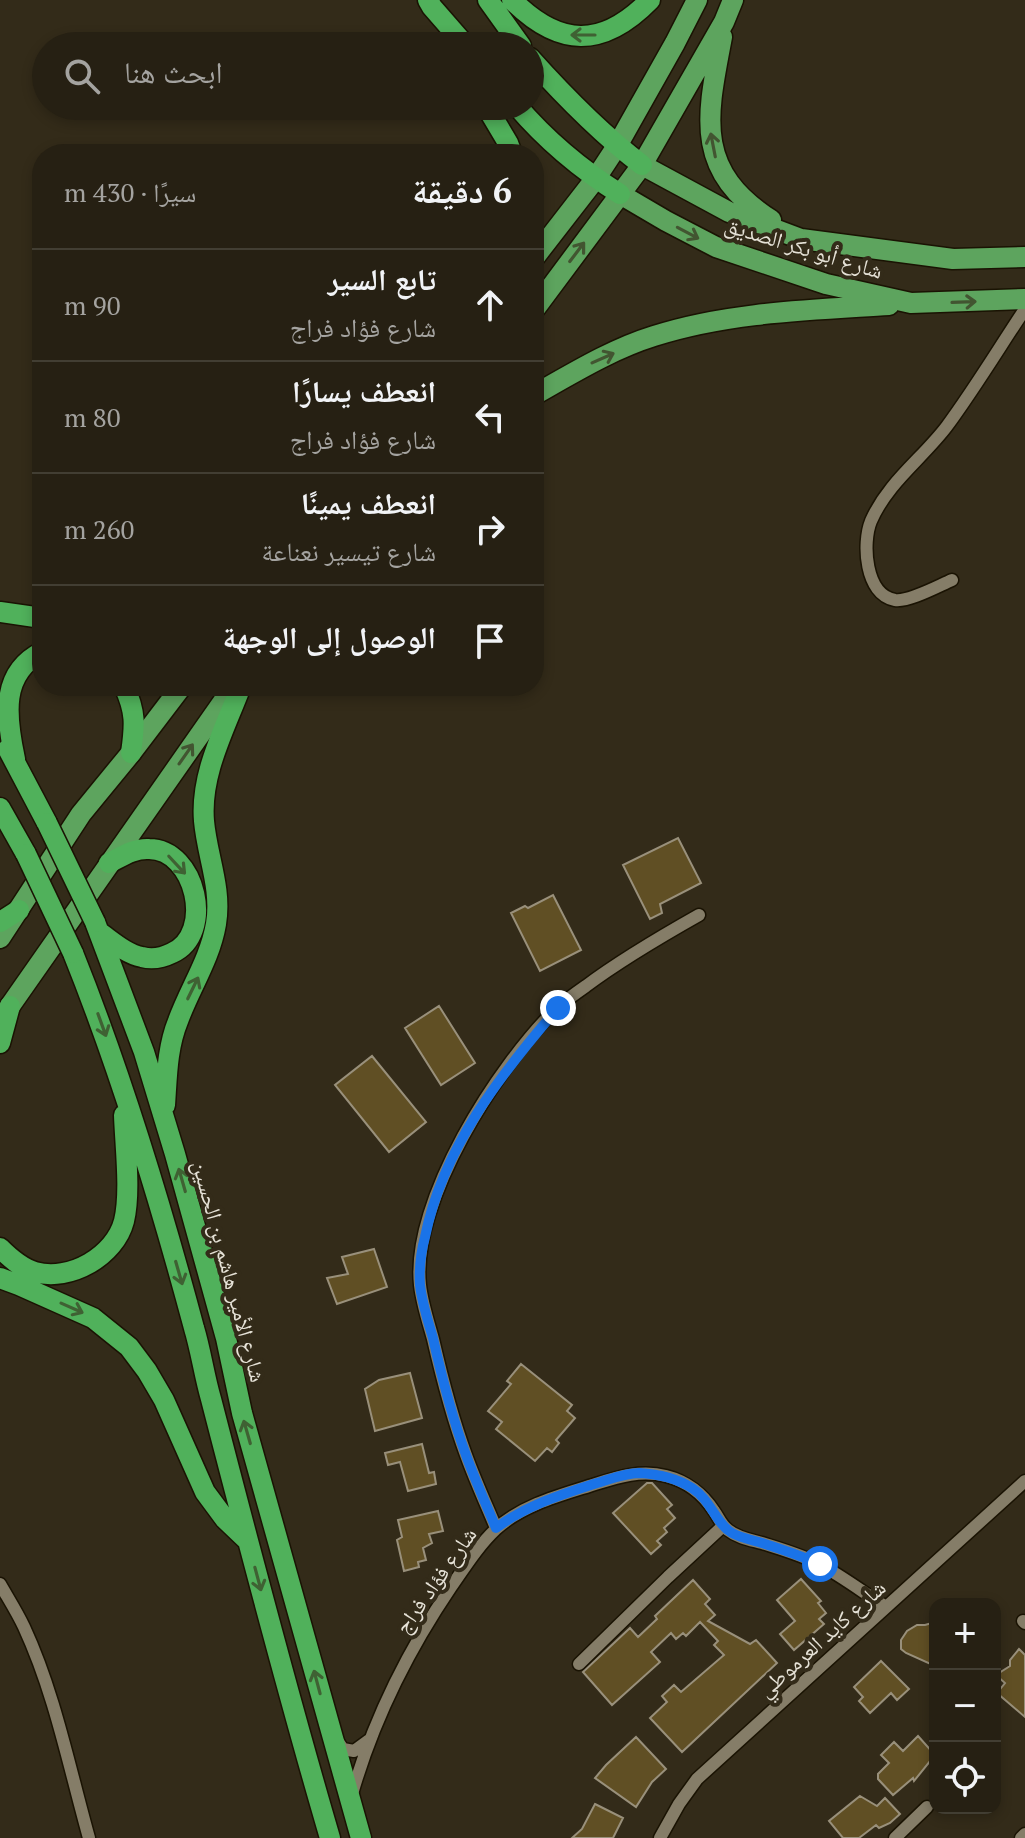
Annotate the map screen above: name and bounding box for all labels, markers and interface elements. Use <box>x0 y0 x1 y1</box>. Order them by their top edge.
one-way arrow <box>570 27 597 43</box>
search box <box>32 32 544 120</box>
text: ابحث هنا <box>124 52 223 92</box>
icon: search <box>60 54 104 98</box>
one-way arrow <box>705 133 720 159</box>
text: 6 دقيقة <box>412 168 512 213</box>
text: سيرًا · 430 m <box>64 175 196 209</box>
street label: شارع أبو بكر الصديق <box>722 209 886 285</box>
one-way arrow <box>676 225 700 241</box>
one-way arrow <box>569 242 586 263</box>
text: تابع السير <box>328 259 436 299</box>
icon: ahead <box>468 283 512 327</box>
text: 90 m <box>64 288 121 322</box>
one-way arrow <box>950 295 977 310</box>
text: شارع فؤاد فراج <box>290 310 436 344</box>
one-way arrow <box>590 349 614 364</box>
text: انعطف يسارًا <box>292 371 436 411</box>
icon: left <box>468 395 512 439</box>
text: 80 m <box>64 400 121 434</box>
text: شارع فؤاد فراج <box>290 422 436 456</box>
text: انعطف يمينًا <box>301 483 436 523</box>
icon: right <box>468 507 512 551</box>
text: 260 m <box>64 512 134 546</box>
text: شارع تيسير نعناعة <box>262 534 436 568</box>
text: الوصول إلى الوجهة <box>223 617 436 657</box>
icon: arrive <box>468 619 512 663</box>
one-way arrow <box>178 744 194 766</box>
one-way arrow <box>168 854 186 874</box>
one-way arrow <box>185 976 201 1000</box>
route end <box>540 990 576 1026</box>
one-way arrow <box>95 1012 110 1037</box>
street label: شارع الأمير هاشم بن الحسين <box>185 1157 274 1385</box>
one-way arrow <box>174 1168 189 1194</box>
one-way arrow <box>172 1260 187 1286</box>
one-way arrow <box>60 1301 84 1316</box>
one-way arrow <box>239 1419 254 1445</box>
street label: شارع فؤاد فراج <box>388 1521 482 1639</box>
route start <box>802 1546 838 1582</box>
one-way arrow <box>251 1566 266 1592</box>
street label: شارع كايد العرموطي <box>751 1573 894 1706</box>
map controls <box>929 1598 1001 1814</box>
button: + <box>929 1598 1001 1670</box>
one-way arrow <box>309 1669 324 1695</box>
button: − <box>929 1670 1001 1742</box>
button: locate <box>929 1742 1001 1814</box>

